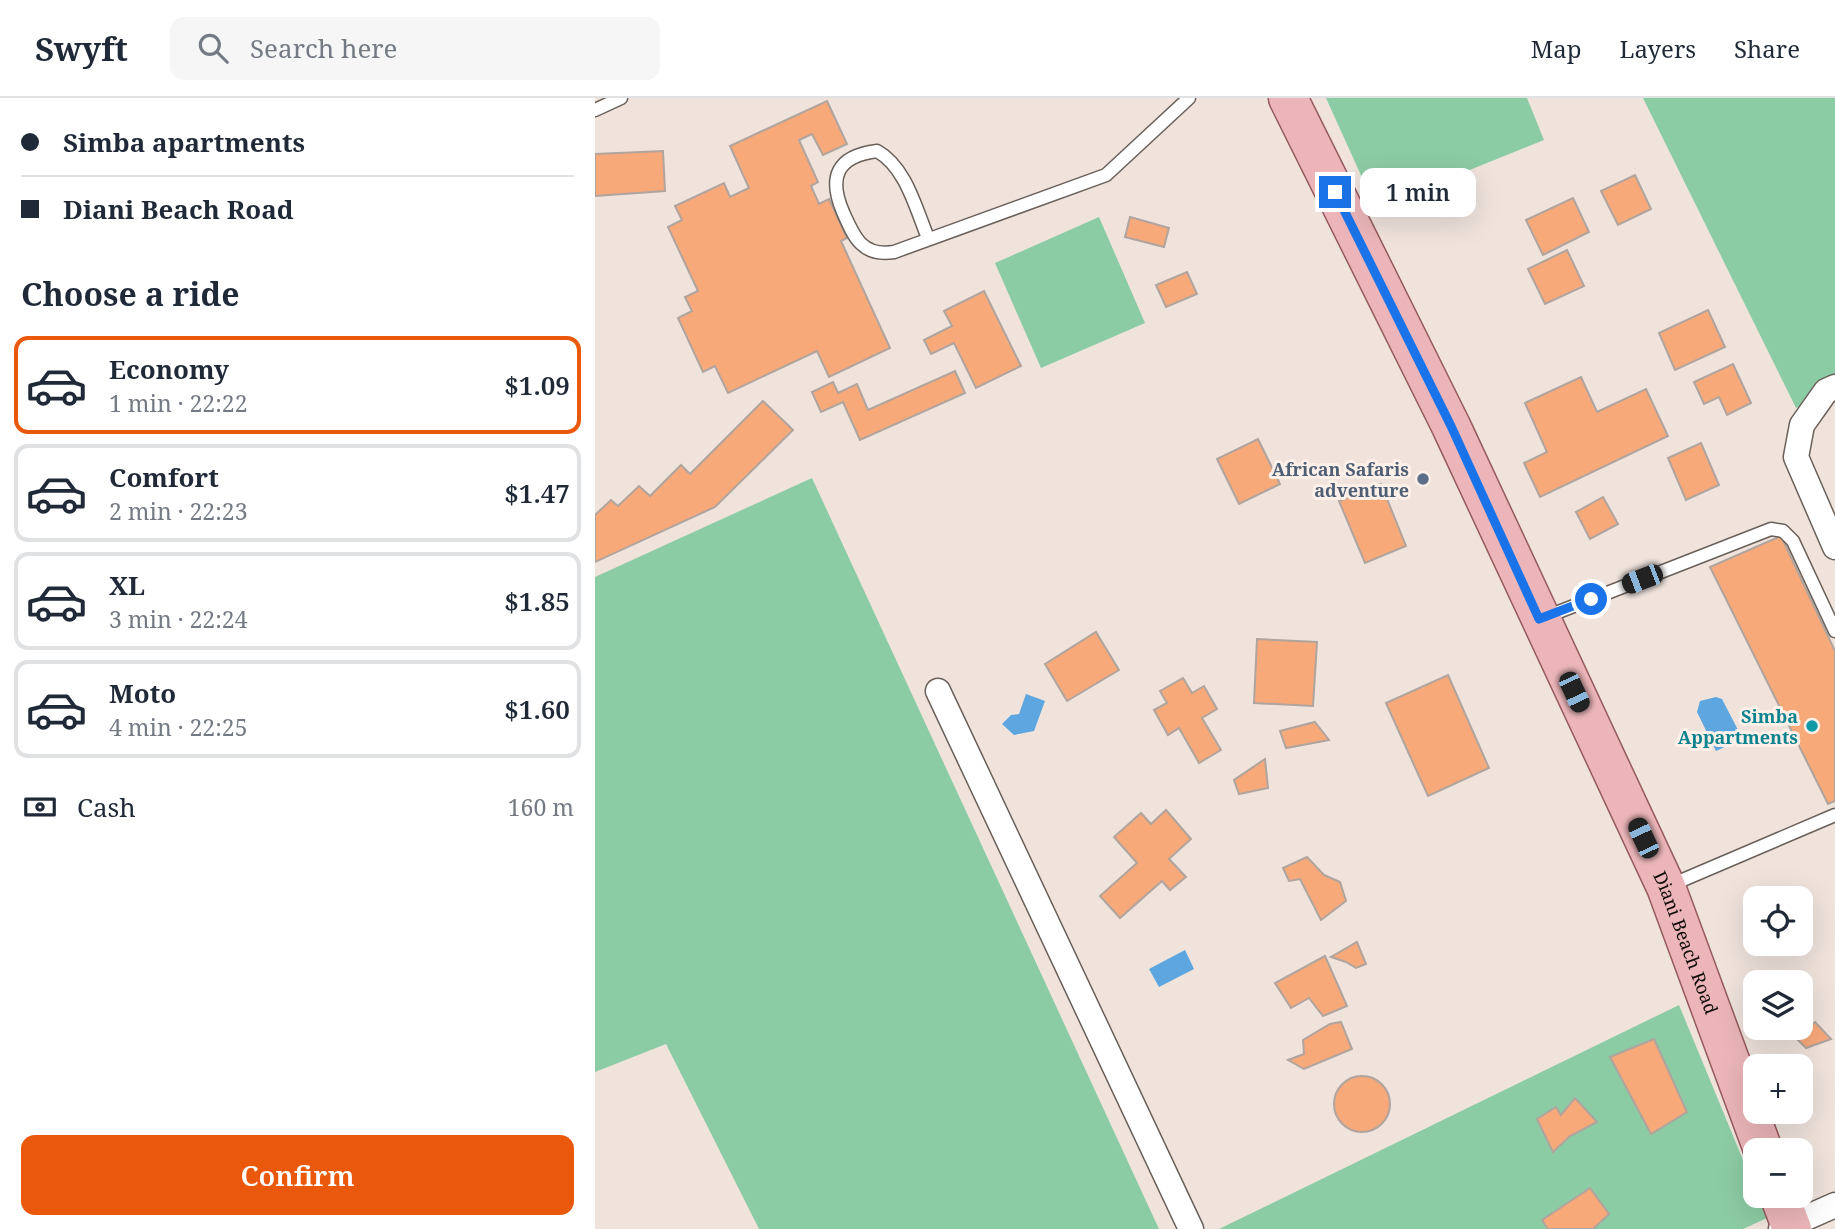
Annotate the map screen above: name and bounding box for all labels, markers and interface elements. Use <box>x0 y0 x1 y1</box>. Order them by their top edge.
search box <box>170 17 660 80</box>
text: Swyft <box>35 26 128 71</box>
icon: search <box>194 29 232 67</box>
text: Search here <box>250 30 398 66</box>
text: Map <box>1531 32 1582 65</box>
text: Layers <box>1620 32 1696 65</box>
text: Share <box>1734 32 1800 65</box>
text: Simba apartments <box>63 124 305 160</box>
callout: 1 min <box>1359 168 1475 217</box>
route end <box>1319 176 1351 208</box>
text: 1 min <box>1386 176 1450 208</box>
text: Diani Beach Road <box>63 191 294 227</box>
text: Choose a ride <box>21 272 240 315</box>
text: Economy <box>109 351 229 387</box>
icon: car <box>25 354 88 417</box>
text: $1.09 <box>504 367 570 403</box>
text: 1 min · 22:22 <box>109 387 247 419</box>
place label: African Safaris adventure <box>1272 457 1409 502</box>
text: Comfort <box>109 459 219 495</box>
icon: car <box>25 462 88 525</box>
marker: African Safaris adventure <box>1415 471 1431 487</box>
text: $1.47 <box>504 475 570 511</box>
text: 2 min · 22:23 <box>109 495 247 527</box>
car <box>1619 562 1666 596</box>
text: XL <box>109 567 145 603</box>
icon: car <box>25 570 88 633</box>
text: $1.85 <box>504 583 570 619</box>
route start <box>1575 583 1607 615</box>
text: 3 min · 22:24 <box>109 603 247 635</box>
car <box>1556 669 1593 715</box>
text: Moto <box>109 675 176 711</box>
icon: car <box>25 678 88 741</box>
text: $1.60 <box>504 691 570 727</box>
place label: Simba Appartments <box>1678 704 1798 749</box>
text: 4 min · 22:25 <box>109 711 247 743</box>
marker: Simba Appartments <box>1804 718 1820 734</box>
icon: cash <box>21 788 59 826</box>
text: Cash <box>77 789 136 825</box>
text: 160 m <box>508 791 574 823</box>
car <box>1625 815 1662 861</box>
street label: Diani Beach Road <box>1648 867 1724 1017</box>
map controls <box>1743 886 1813 1208</box>
button: locate <box>1743 886 1813 956</box>
button: layers <box>1743 970 1813 1040</box>
button: + <box>1743 1054 1813 1124</box>
button: Confirm <box>21 1135 574 1215</box>
button: − <box>1743 1138 1813 1208</box>

